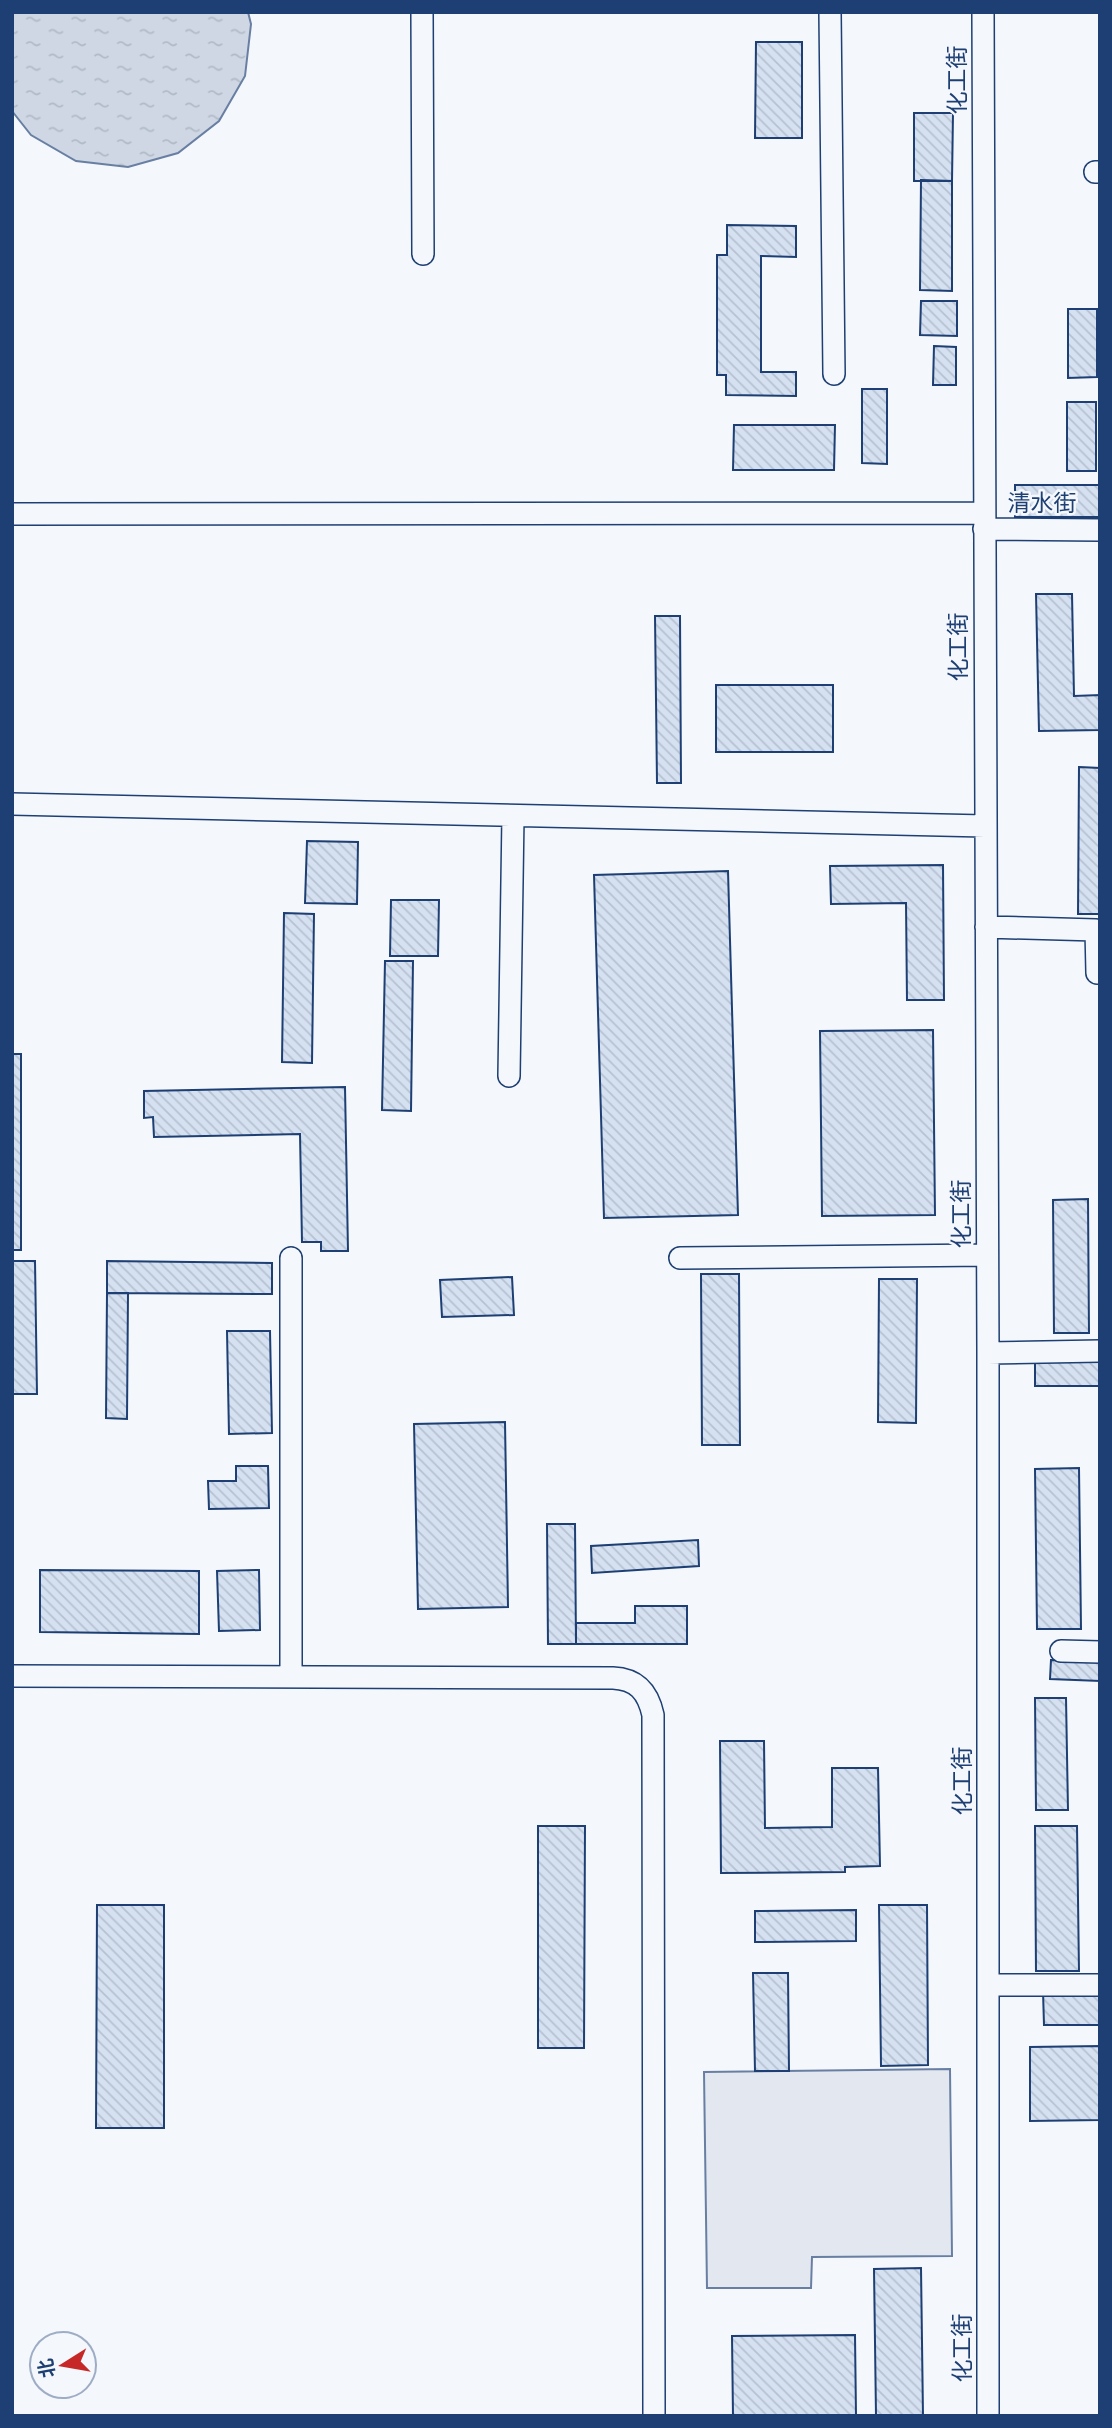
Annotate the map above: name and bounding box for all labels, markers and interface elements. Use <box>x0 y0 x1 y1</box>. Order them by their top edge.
street label: 化工街 <box>944 46 970 115</box>
street label: 清水街 <box>1008 490 1077 516</box>
street label: 化工街 <box>945 613 971 682</box>
street label: 化工街 <box>948 1180 974 1249</box>
street label: 化工街 <box>949 1747 975 1816</box>
street label: 化工街 <box>949 2314 975 2383</box>
north arrow <box>28 2330 98 2400</box>
text: 北 <box>35 2357 59 2379</box>

